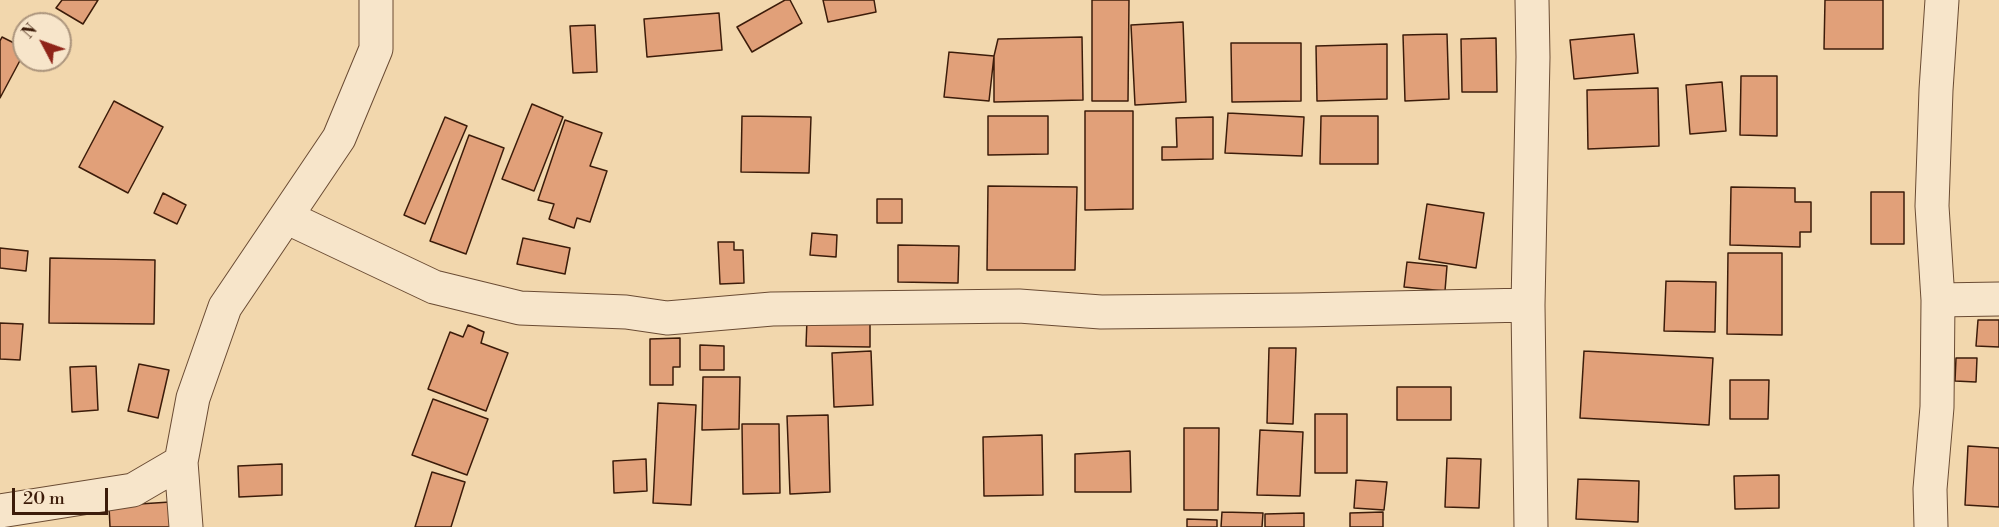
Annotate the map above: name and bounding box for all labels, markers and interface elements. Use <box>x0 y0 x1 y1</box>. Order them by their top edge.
north arrow <box>12 12 72 72</box>
text: N <box>18 20 42 43</box>
scale bar <box>15 476 111 514</box>
text: 20 m <box>23 487 65 510</box>

